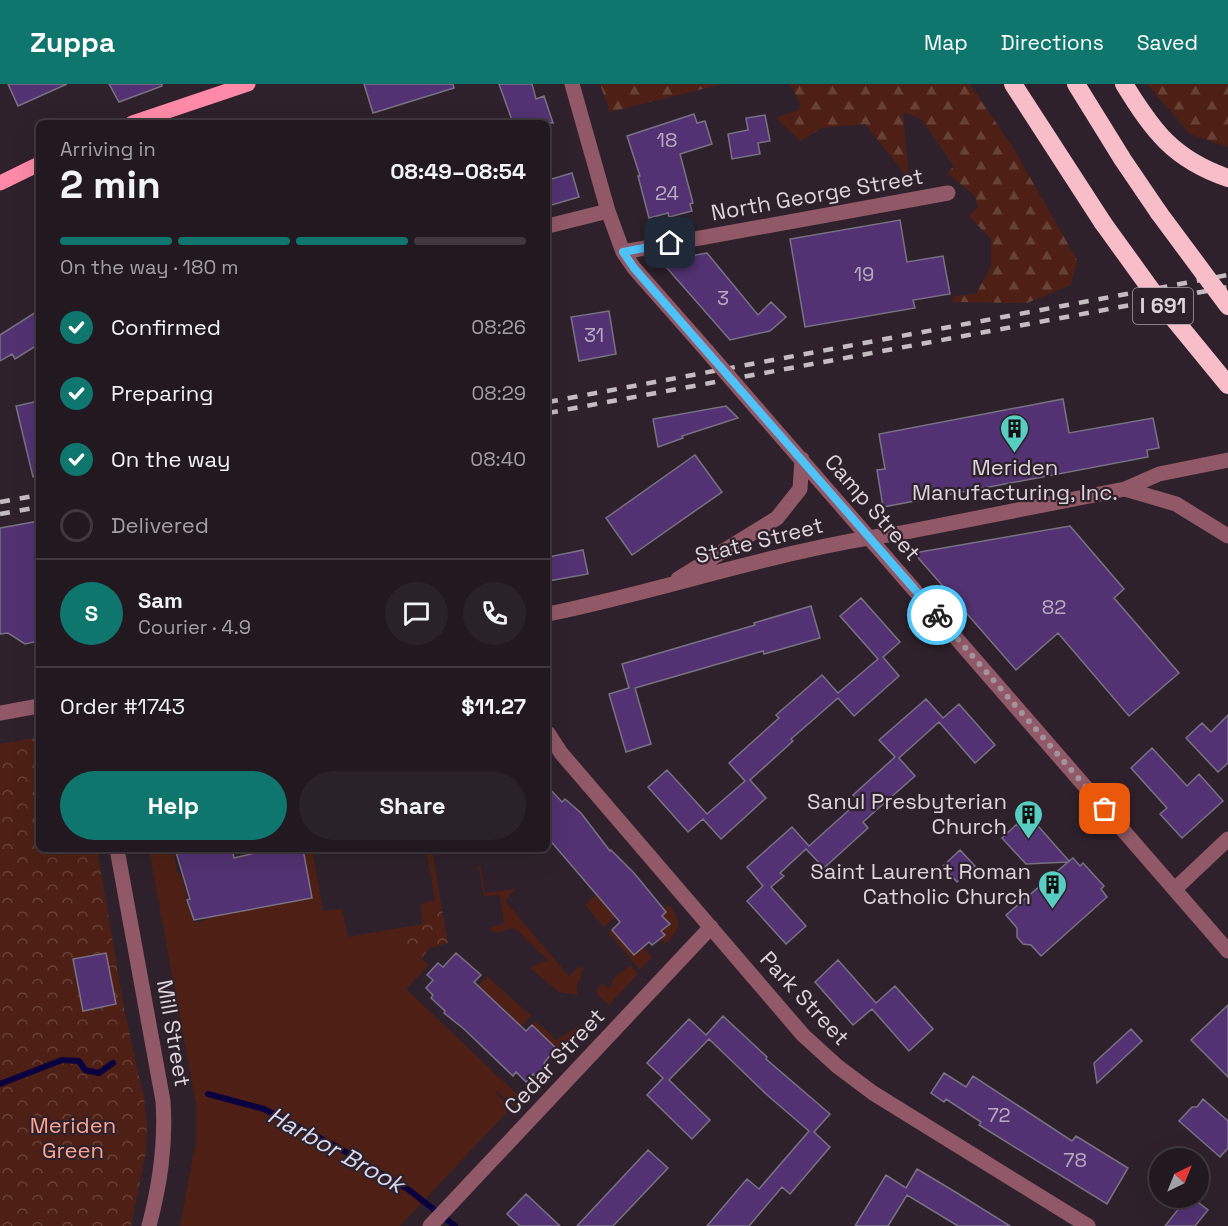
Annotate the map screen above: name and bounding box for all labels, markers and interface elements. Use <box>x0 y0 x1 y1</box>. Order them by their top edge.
text: Zuppa <box>30 24 115 60</box>
text: Map <box>924 29 968 56</box>
text: Directions <box>1001 29 1104 56</box>
text: Saved <box>1137 29 1198 56</box>
house number: 18 <box>657 127 677 153</box>
text: Arriving in <box>60 136 156 162</box>
text: 08:49–08:54 <box>390 157 526 185</box>
text: 2 min <box>60 160 161 209</box>
street label: North George Street <box>709 162 925 226</box>
house number: 24 <box>655 180 679 206</box>
pin <box>644 217 695 268</box>
icon: home <box>653 226 686 259</box>
text: On the way · 180 m <box>60 254 239 280</box>
house number: 19 <box>854 261 874 287</box>
house number: 3 <box>717 285 729 311</box>
road number: I 691 <box>1133 288 1193 324</box>
icon: check <box>60 311 93 344</box>
text: Confirmed <box>111 313 221 341</box>
text: 08:26 <box>471 314 526 340</box>
house number: 31 <box>584 322 604 348</box>
icon: check <box>60 377 93 410</box>
text: Preparing <box>111 379 213 407</box>
text: 08:29 <box>471 380 526 406</box>
building icon: Meriden Manufacturing, Inc. <box>999 412 1031 454</box>
icon: check <box>60 443 93 476</box>
text: On the way <box>111 445 230 473</box>
text: 08:40 <box>470 446 526 472</box>
street label: Camp Street <box>819 448 927 566</box>
place label: Meriden Manufacturing, Inc. <box>912 453 1118 506</box>
text: Delivered <box>111 511 209 539</box>
street label: State Street <box>692 511 826 569</box>
button: chat <box>385 582 448 645</box>
button: phone <box>463 582 526 645</box>
courier <box>907 585 967 645</box>
text: Sam <box>138 586 183 614</box>
house number: 82 <box>1042 594 1066 620</box>
text: S <box>85 599 98 627</box>
icon: bike <box>921 599 954 632</box>
text: Courier · 4.9 <box>138 614 251 640</box>
text: Order #1743 <box>60 692 185 720</box>
text: $11.27 <box>461 692 526 720</box>
button: Help <box>60 771 287 840</box>
button: Share <box>299 771 526 840</box>
pin <box>1079 783 1130 834</box>
place label: Sanul Presbyterian Church <box>807 787 1007 840</box>
icon: bag <box>1088 792 1121 825</box>
building icon: Sanul Presbyterian Church <box>1012 798 1044 840</box>
place label: Saint Laurent Roman Catholic Church <box>810 857 1031 910</box>
building icon: Saint Laurent Roman Catholic Church <box>1036 868 1068 910</box>
street label: Park Street <box>754 945 856 1051</box>
street label: Mill Street <box>151 977 197 1089</box>
street label: Cedar Street <box>498 1002 610 1120</box>
water label: Harbor Brook <box>263 1099 413 1201</box>
house number: 72 <box>987 1102 1011 1128</box>
park label: Meriden Green <box>30 1111 116 1164</box>
house number: 78 <box>1063 1147 1087 1173</box>
north arrow <box>1149 1148 1209 1208</box>
map controls <box>1149 1148 1209 1208</box>

